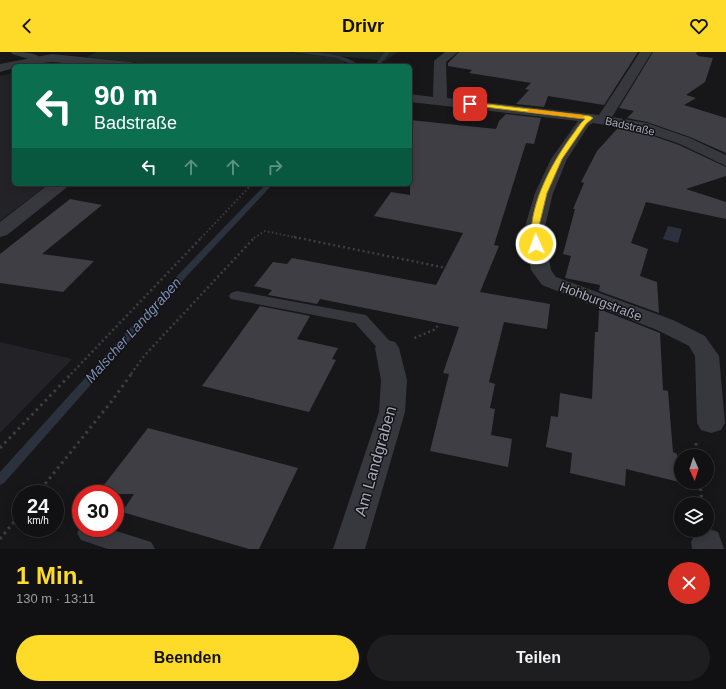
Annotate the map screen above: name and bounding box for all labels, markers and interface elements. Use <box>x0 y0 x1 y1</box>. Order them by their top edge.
icon: back <box>16 15 38 37</box>
icon: heart <box>688 15 710 37</box>
text: Drivr <box>342 16 384 36</box>
icon: left <box>28 80 80 132</box>
text: 90 m <box>94 80 158 111</box>
pin <box>453 87 487 121</box>
icon: arrive <box>459 93 481 115</box>
text: Badstraße <box>94 113 177 133</box>
street label: Badstraße <box>604 114 656 138</box>
icon: left <box>138 156 160 178</box>
icon: ahead <box>180 156 202 178</box>
icon: ahead <box>222 156 244 178</box>
icon: right <box>264 156 286 178</box>
position arrow <box>515 223 557 265</box>
water label: Malscher Landgraben <box>82 274 184 386</box>
street label: Hohburgstraße <box>558 279 644 324</box>
street label: Am Landgraben <box>352 404 399 518</box>
north arrow <box>674 449 714 489</box>
map controls <box>674 449 714 537</box>
speed limit sign: 30 <box>72 485 124 537</box>
text: 24 <box>27 495 49 517</box>
button: layers <box>674 497 714 537</box>
text: km/h <box>27 515 49 526</box>
text: 1 Min. <box>16 562 84 589</box>
button: close <box>668 562 710 604</box>
text: 130 m · 13:11 <box>16 591 95 606</box>
button: Beenden <box>16 635 359 681</box>
button: Teilen <box>367 635 710 681</box>

